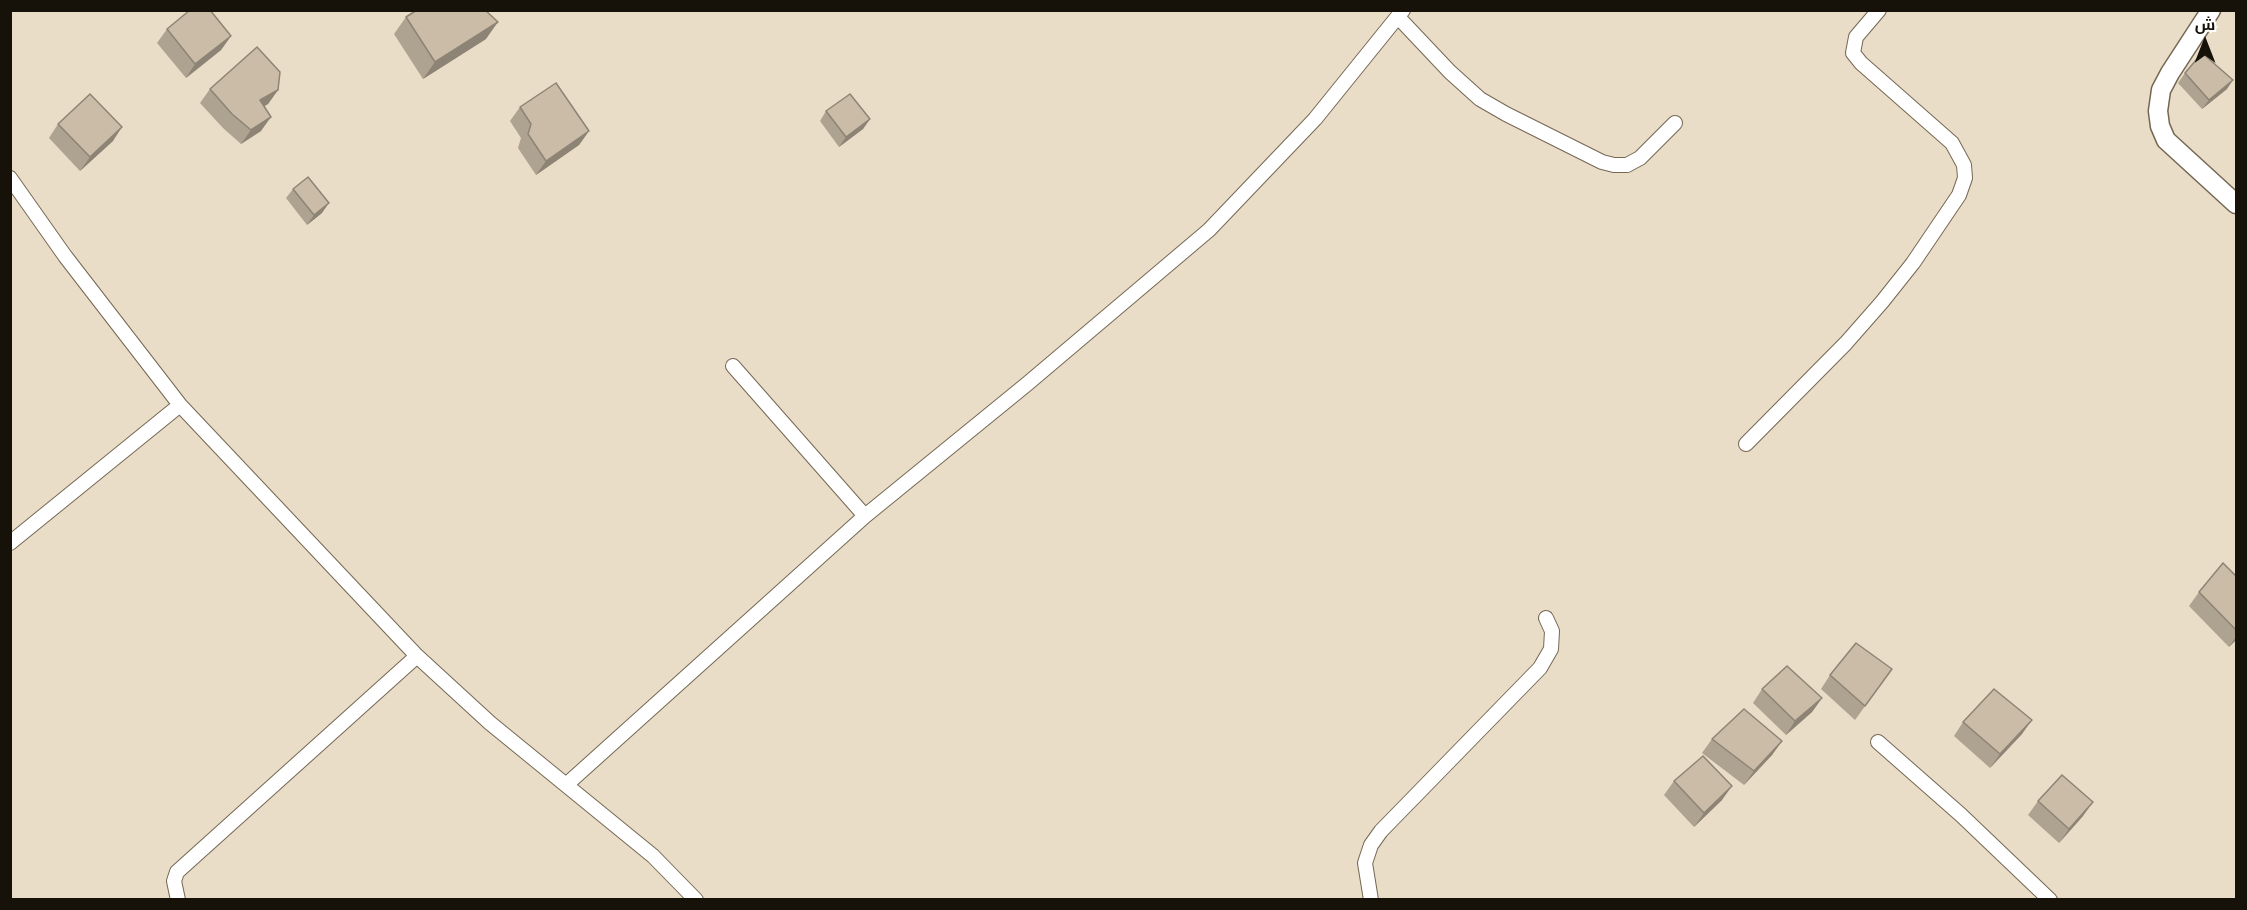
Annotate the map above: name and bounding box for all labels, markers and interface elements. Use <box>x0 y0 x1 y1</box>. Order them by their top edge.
north arrow <box>2175 12 2235 72</box>
text: ش <box>2195 14 2215 33</box>

